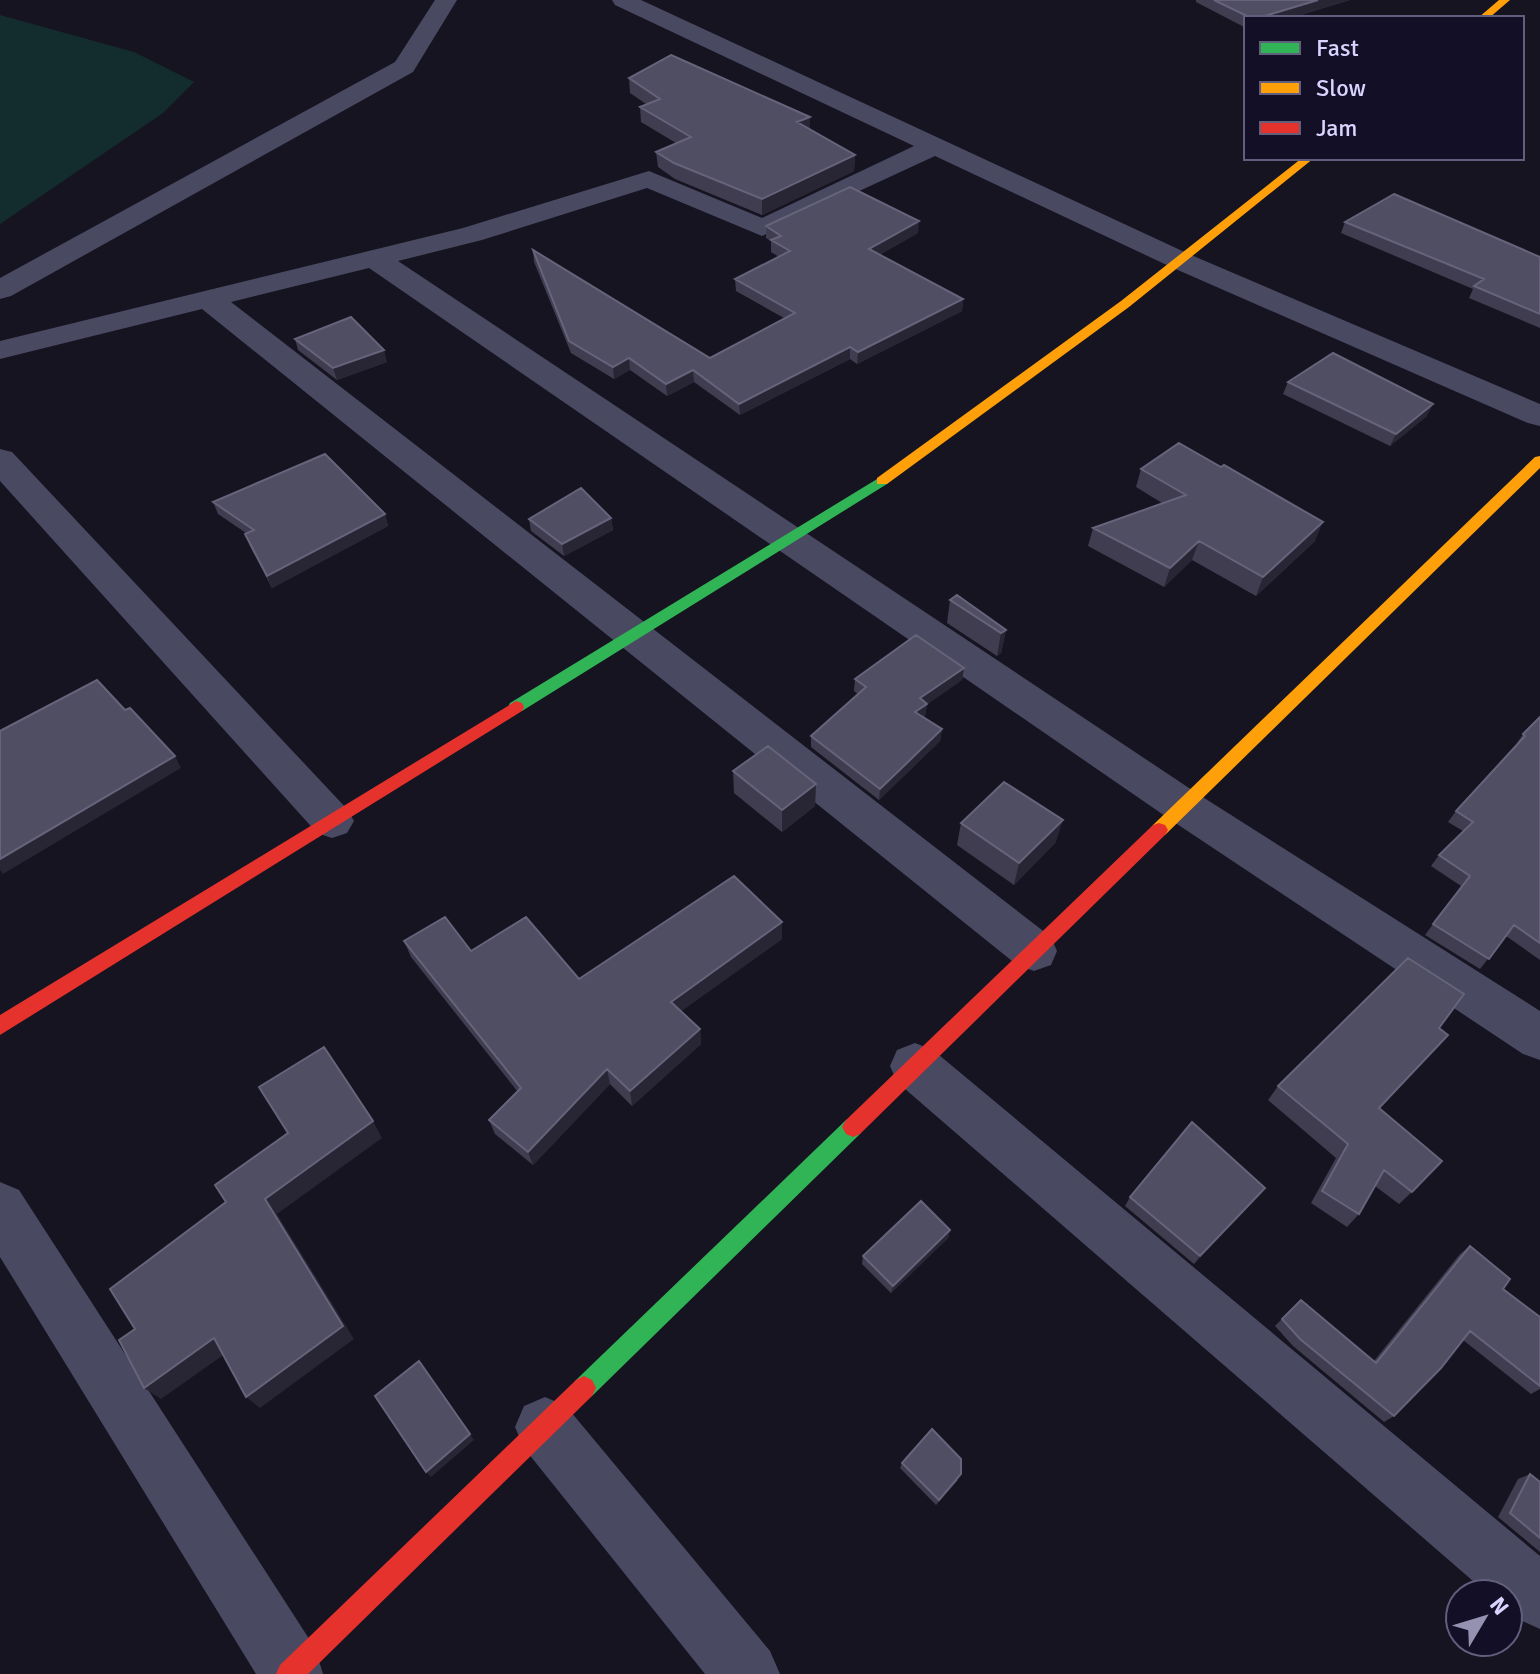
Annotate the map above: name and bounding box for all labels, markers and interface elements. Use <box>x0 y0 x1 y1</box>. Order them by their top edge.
legend <box>1244 16 1524 160</box>
text: Fast <box>1316 33 1359 63</box>
text: Slow <box>1316 73 1366 103</box>
text: Jam <box>1316 113 1357 143</box>
north arrow <box>1444 1578 1524 1658</box>
text: N <box>1484 1592 1515 1620</box>

